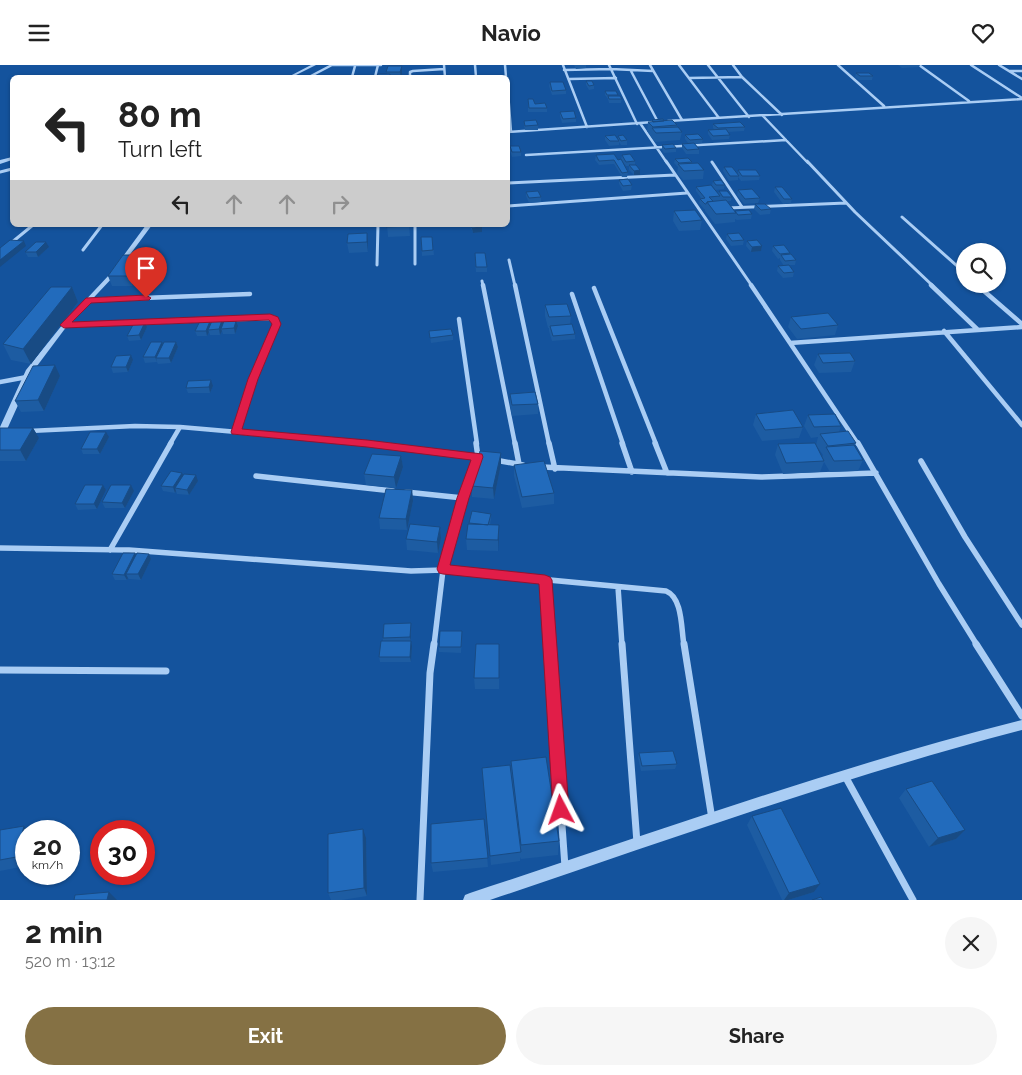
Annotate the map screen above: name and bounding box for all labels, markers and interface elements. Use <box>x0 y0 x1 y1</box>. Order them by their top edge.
icon: menu <box>25 19 53 47</box>
icon: heart <box>969 19 997 47</box>
text: Navio <box>481 20 541 46</box>
text: 80 m <box>118 94 202 135</box>
icon: left <box>35 95 100 160</box>
text: Turn left <box>118 136 202 162</box>
icon: left <box>167 190 195 218</box>
icon: ahead <box>220 190 248 218</box>
icon: ahead <box>273 190 301 218</box>
icon: right <box>326 190 354 218</box>
map controls <box>956 243 1006 293</box>
button: search <box>956 243 1006 293</box>
pin <box>125 247 167 298</box>
icon: arrive <box>132 254 160 282</box>
position arrow <box>534 783 586 835</box>
speed limit sign: 30 <box>90 820 155 885</box>
text: 20 <box>33 831 62 861</box>
text: km/h <box>32 858 63 872</box>
text: 2 min <box>25 915 103 950</box>
button: close <box>945 917 997 969</box>
text: 520 m · 13:12 <box>25 952 115 971</box>
button: Exit <box>25 1007 506 1065</box>
button: Share <box>516 1007 997 1065</box>

